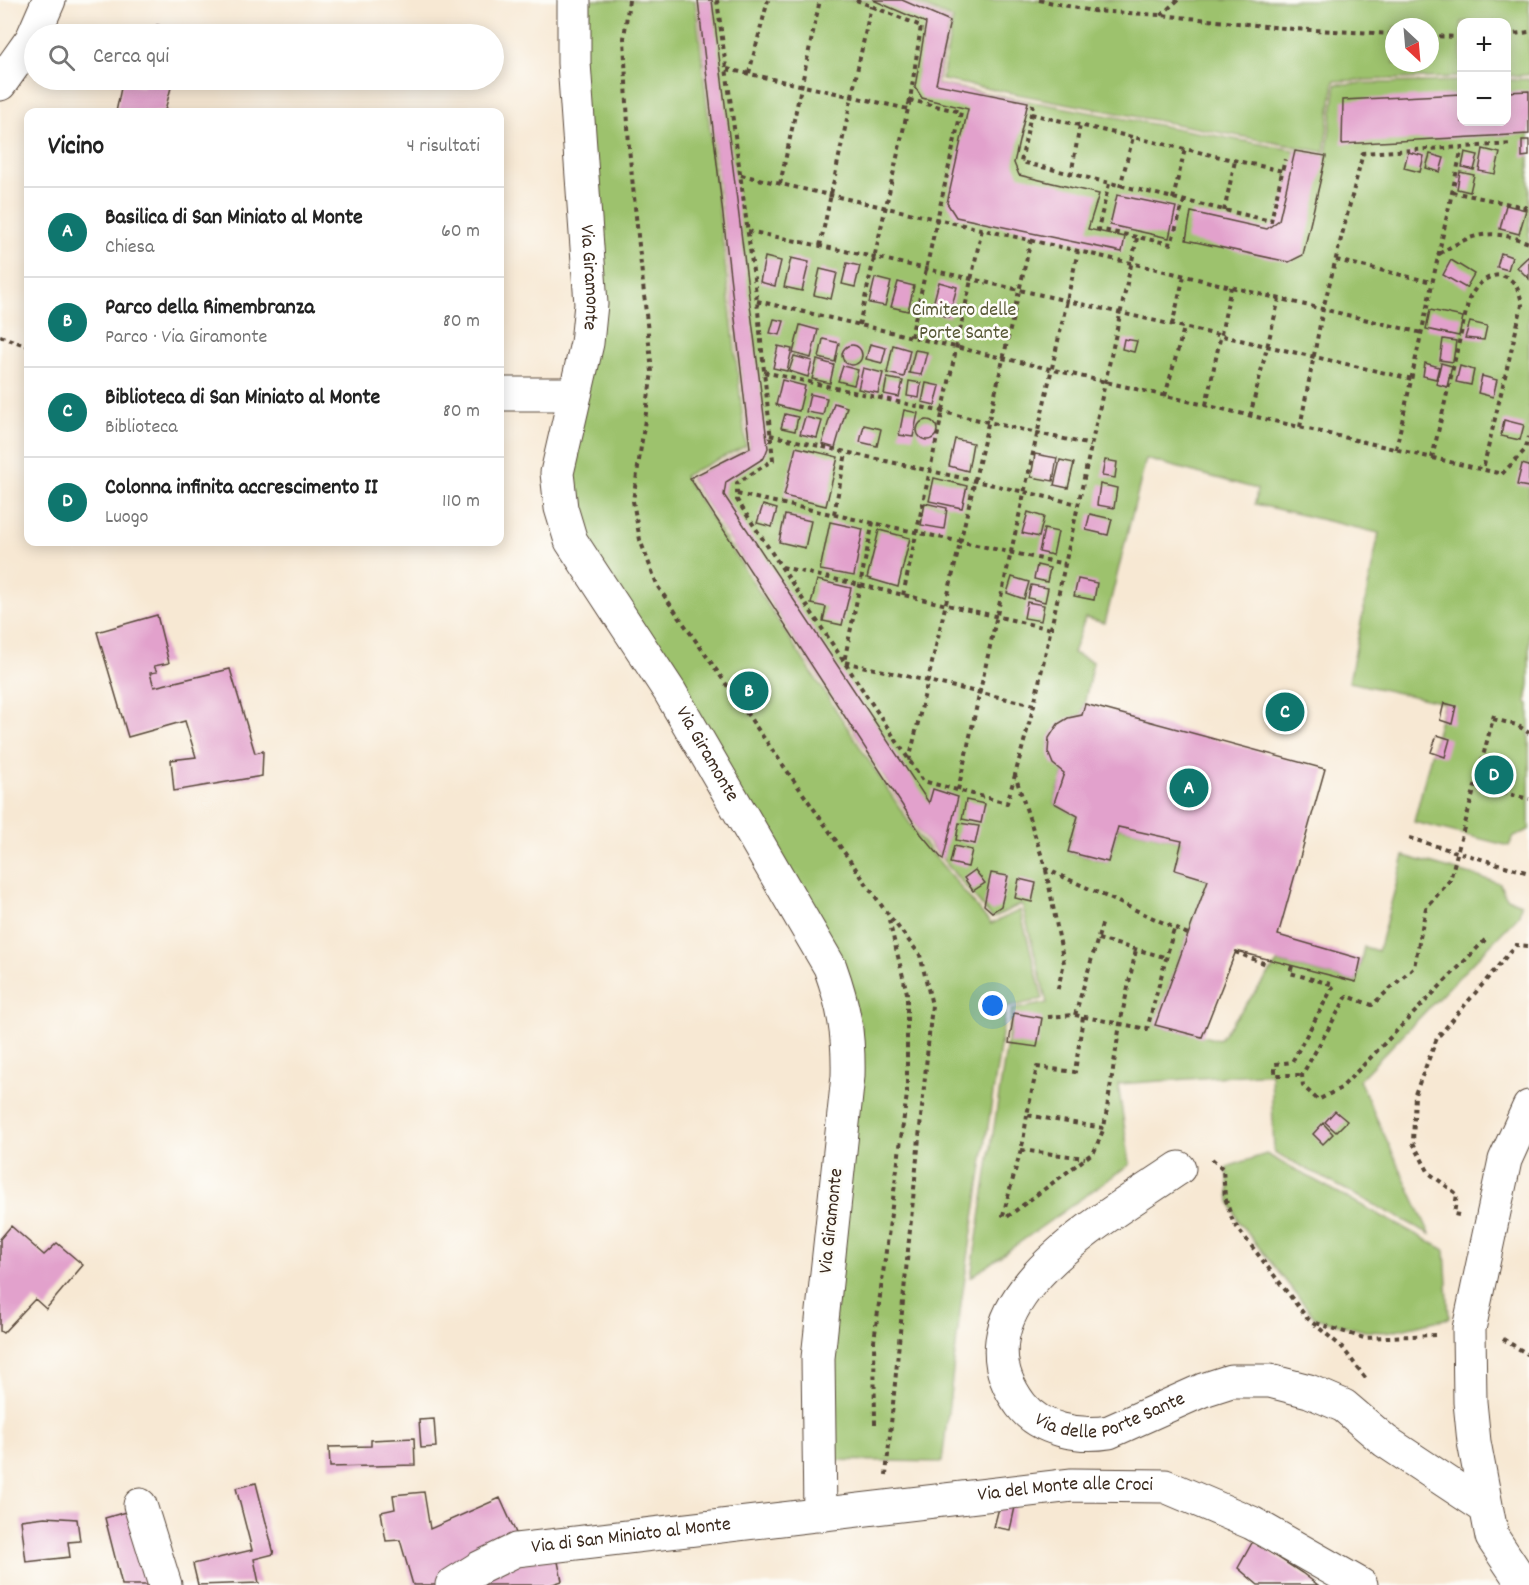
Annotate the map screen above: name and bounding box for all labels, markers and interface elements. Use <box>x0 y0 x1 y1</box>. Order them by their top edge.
north arrow <box>1385 18 1439 72</box>
map controls <box>1457 18 1511 126</box>
button: + <box>1457 18 1511 72</box>
search box <box>24 24 504 90</box>
icon: search <box>45 41 78 74</box>
text: Cerca qui <box>93 42 169 73</box>
button: − <box>1457 72 1511 126</box>
text: Vicino <box>48 129 104 166</box>
text: 4 risultati <box>406 133 480 161</box>
text: Basilica di San Miniato al Monte <box>105 203 363 234</box>
text: A <box>62 218 73 246</box>
text: 60 m <box>441 218 480 246</box>
street label: Via Giramonte <box>571 224 605 332</box>
text: Chiesa <box>105 234 154 262</box>
text: Parco della Rimembranza <box>105 293 314 324</box>
park label: Cimitero delle Porte Sante <box>912 297 1016 348</box>
text: B <box>63 308 72 336</box>
text: 80 m <box>443 308 480 336</box>
text: Parco · Via Giramonte <box>105 324 267 352</box>
text: Biblioteca di San Miniato al Monte <box>105 383 380 414</box>
text: C <box>63 398 72 426</box>
text: 80 m <box>443 398 480 426</box>
text: Biblioteca <box>105 414 178 442</box>
text: Colonna infinita accrescimento II <box>105 473 378 504</box>
text: D <box>62 488 73 516</box>
text: 110 m <box>442 488 480 516</box>
text: Luogo <box>105 504 148 532</box>
pin: B <box>730 668 768 714</box>
pin: C <box>1266 690 1304 734</box>
street label: Via Giramonte <box>668 702 745 808</box>
pin: D <box>1474 752 1514 798</box>
pin: A <box>1170 766 1208 810</box>
your location <box>978 991 1007 1020</box>
street label: Via Giramonte <box>813 1167 851 1275</box>
street label: Via delle Porte Sante <box>1029 1386 1190 1448</box>
street label: Via del Monte alle Croci <box>976 1471 1154 1510</box>
street label: Via di San Miniato al Monte <box>530 1511 733 1562</box>

